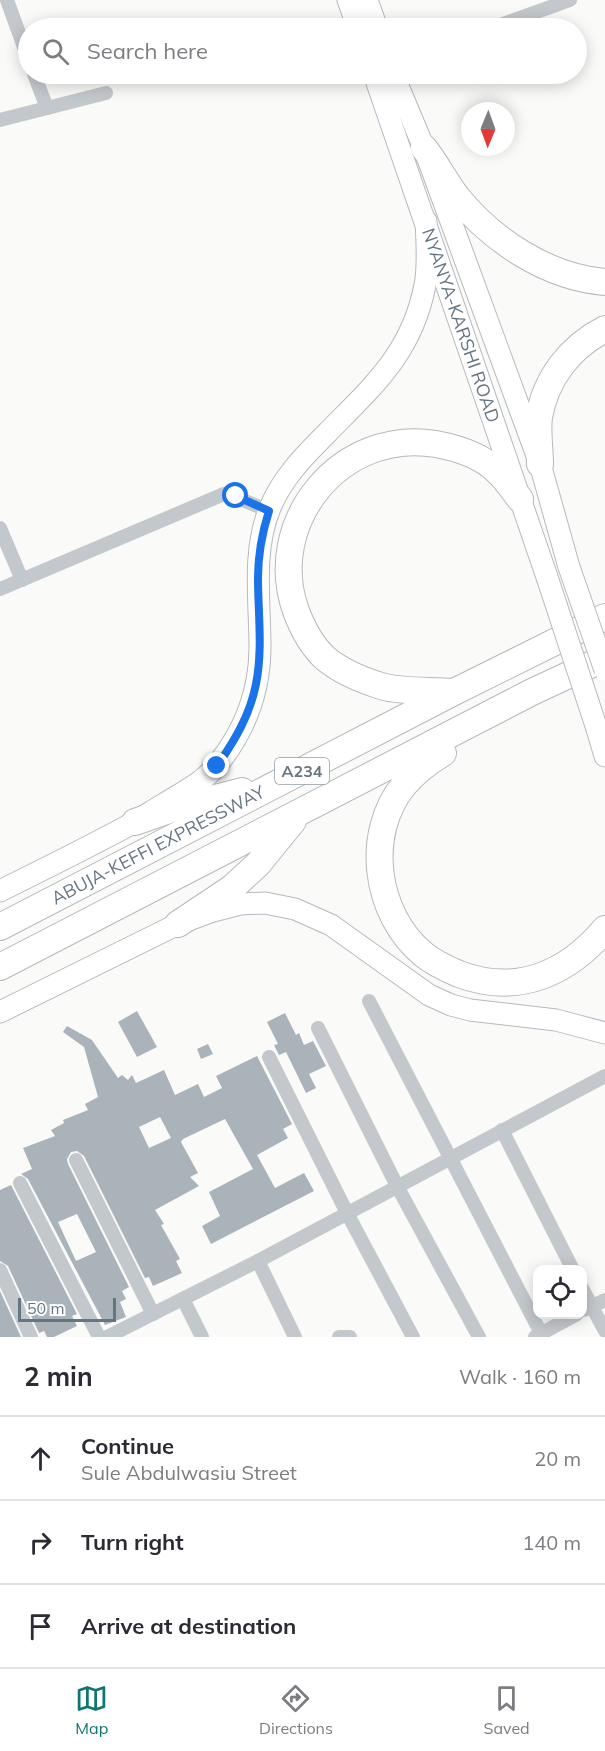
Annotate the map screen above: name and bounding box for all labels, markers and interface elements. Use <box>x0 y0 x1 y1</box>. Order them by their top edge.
search box <box>18 18 587 84</box>
icon: search <box>39 35 72 68</box>
text: Search here <box>87 37 208 65</box>
north arrow <box>461 102 515 156</box>
street label: NYANYA-KARSHI ROAD <box>417 225 505 426</box>
route start <box>222 482 248 508</box>
route end <box>203 752 229 778</box>
road number: A234 <box>275 758 329 784</box>
street label: ABUJA-KEFFI EXPRESSWAY <box>47 779 269 910</box>
map controls <box>533 1265 587 1319</box>
button: locate <box>533 1265 587 1319</box>
scale bar <box>18 1295 116 1322</box>
text: 50 m <box>27 1298 64 1318</box>
text: 2 min <box>24 1360 93 1393</box>
text: Walk · 160 m <box>459 1364 581 1389</box>
text: Continue <box>81 1432 174 1460</box>
icon: ahead <box>24 1442 57 1475</box>
text: 20 m <box>534 1446 581 1471</box>
text: Sule Abdulwasiu Street <box>81 1460 297 1485</box>
icon: right <box>24 1526 57 1559</box>
text: Turn right <box>81 1528 184 1556</box>
text: 140 m <box>522 1530 581 1555</box>
icon: arrive <box>24 1610 57 1643</box>
text: Arrive at destination <box>81 1612 296 1640</box>
tab: Map <box>75 1682 108 1738</box>
tab: Directions <box>259 1682 333 1738</box>
tab: Saved <box>484 1682 530 1738</box>

